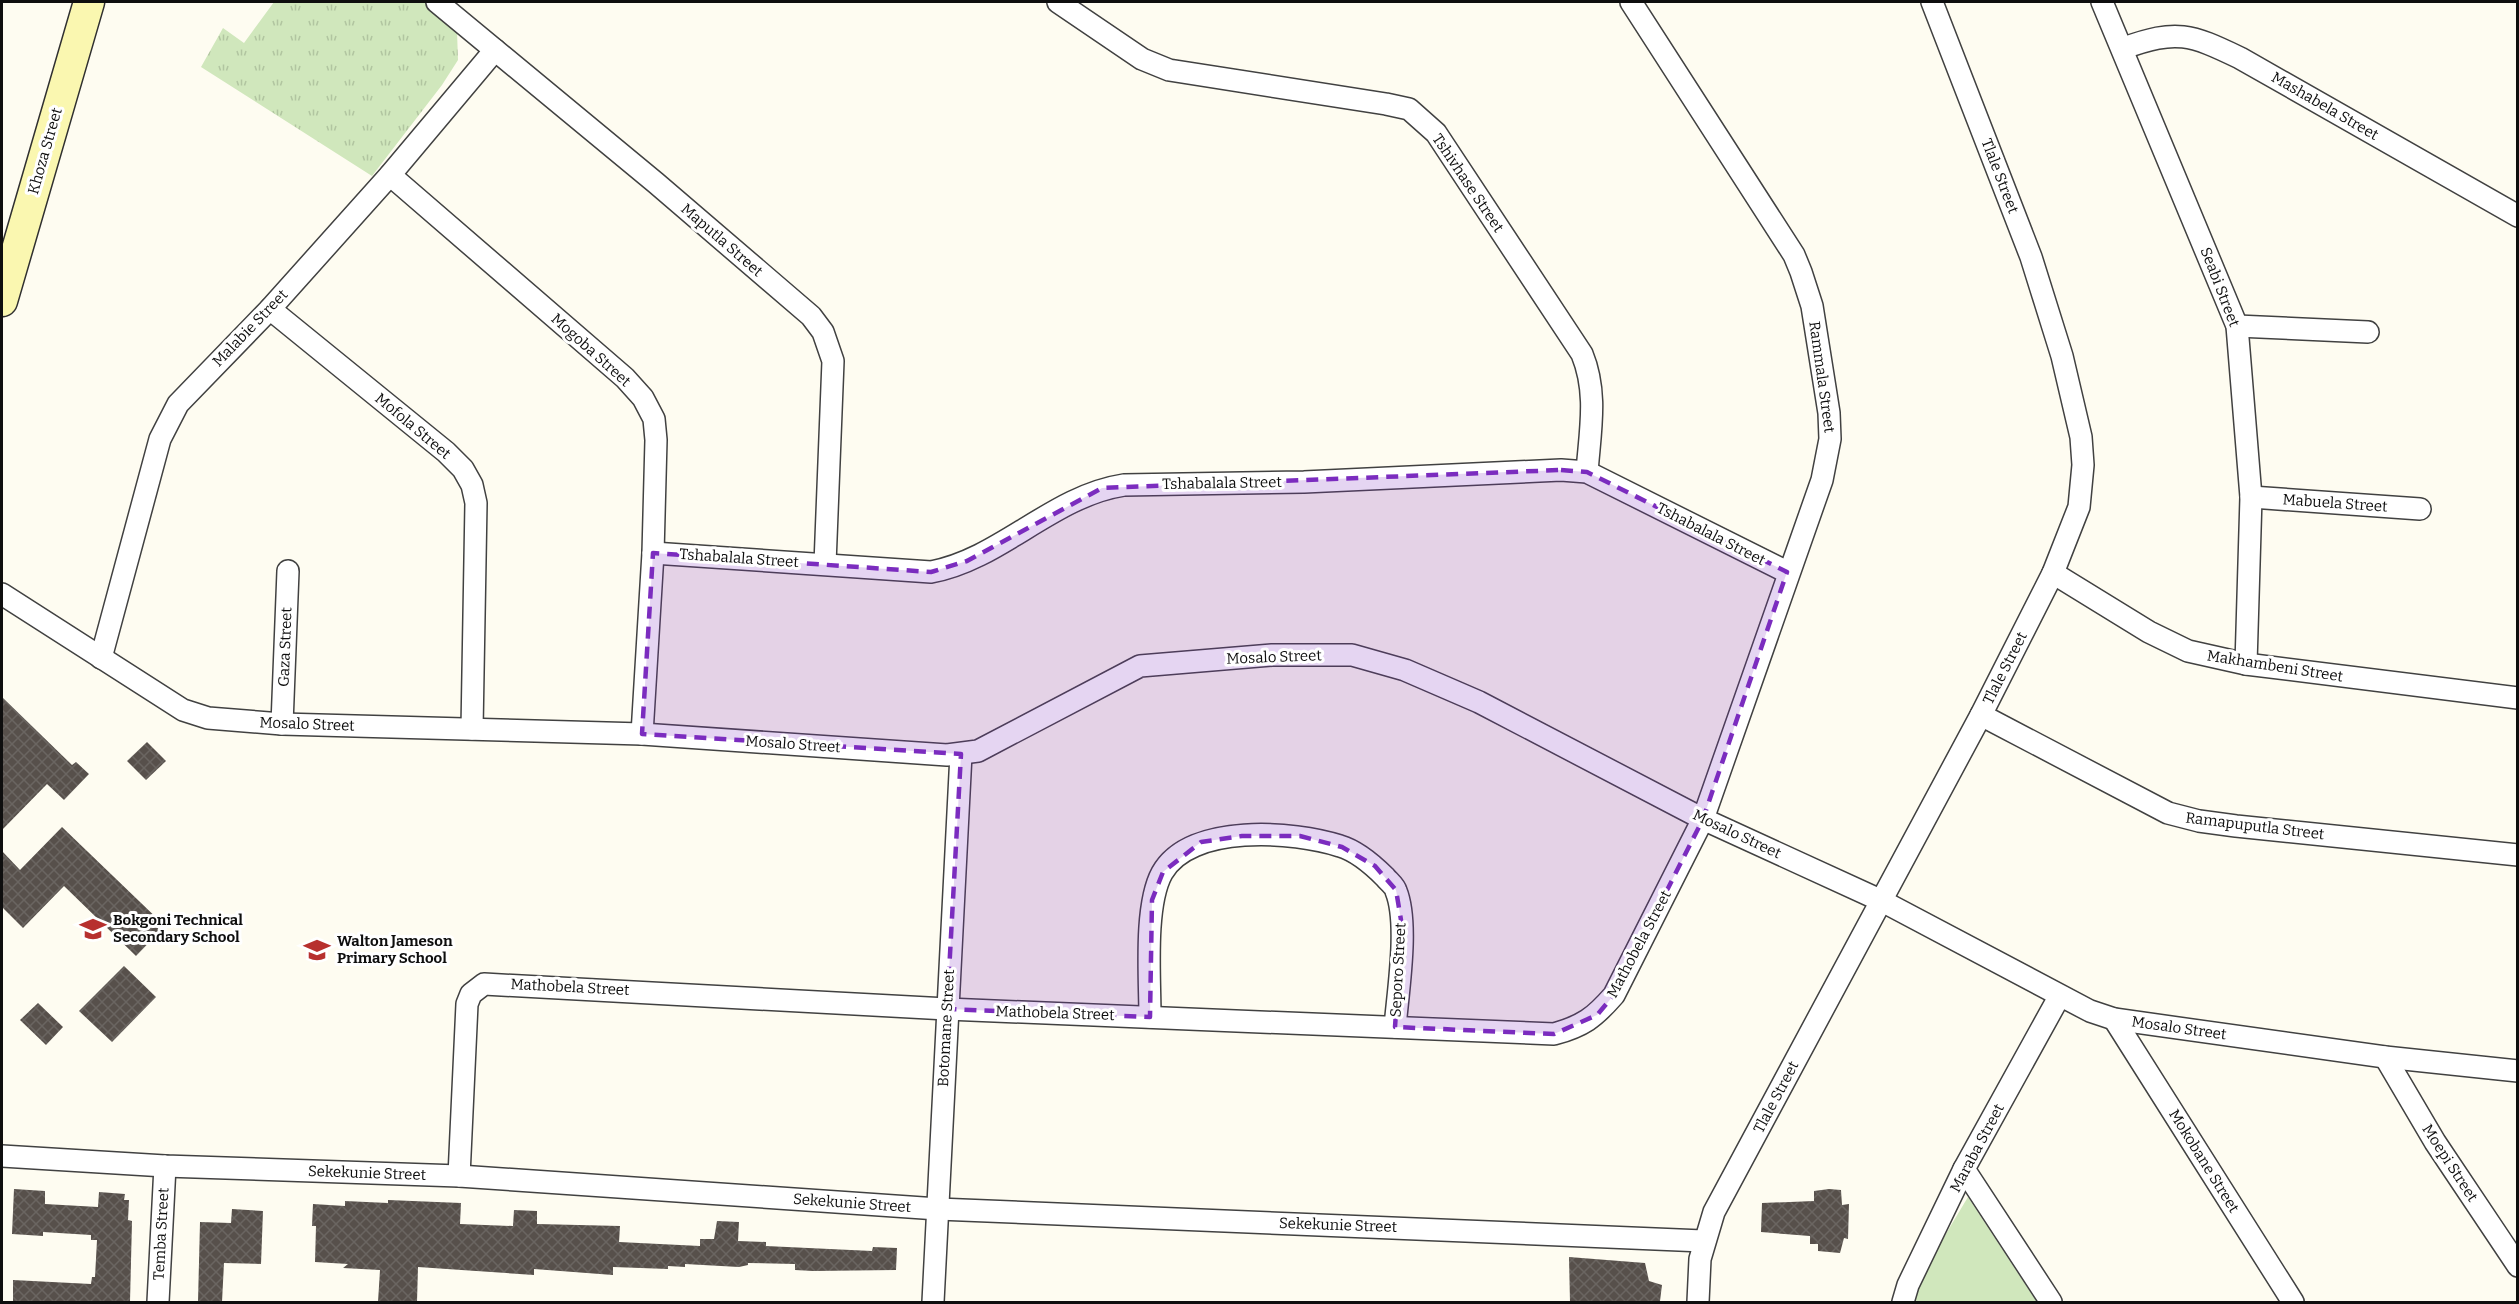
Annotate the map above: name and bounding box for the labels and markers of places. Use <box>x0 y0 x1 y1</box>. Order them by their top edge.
place label: Bokgoni Technical Secondary School <box>113 911 243 946</box>
school or university icon: Bokgoni Technical Secondary School <box>78 914 108 944</box>
place label: Walton Jameson Primary School <box>337 932 453 967</box>
school or university icon: Walton Jameson Primary School <box>302 935 332 965</box>

